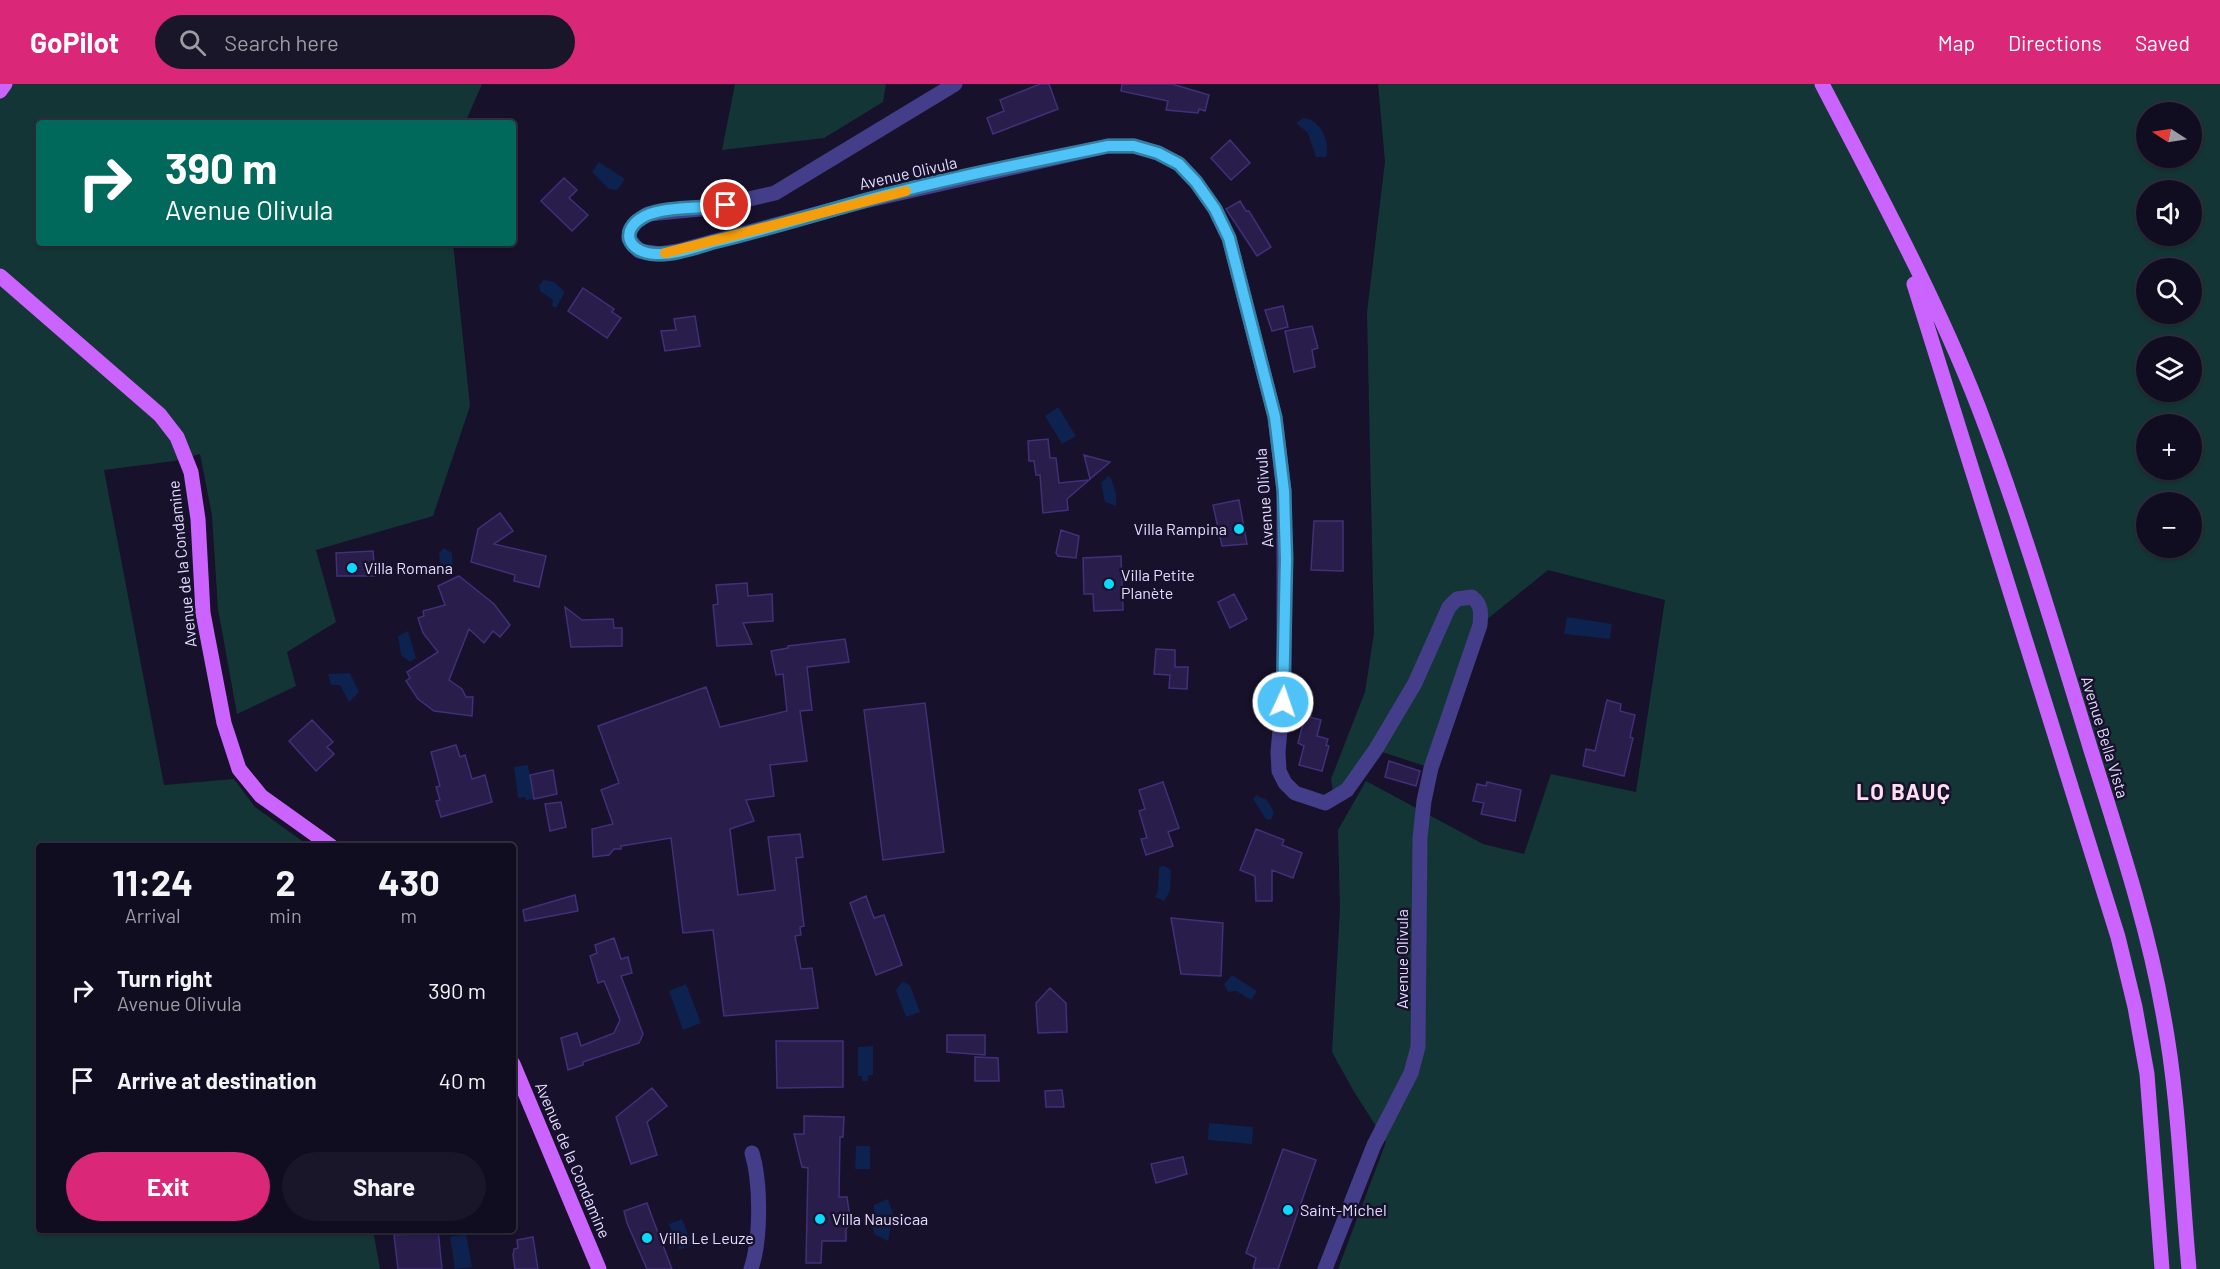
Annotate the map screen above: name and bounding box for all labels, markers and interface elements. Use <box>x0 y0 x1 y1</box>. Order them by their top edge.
search box <box>155 15 575 69</box>
text: GoPilot <box>30 25 119 59</box>
icon: search <box>176 26 209 59</box>
text: Search here <box>224 29 339 55</box>
text: Map <box>1938 30 1975 55</box>
text: Directions <box>2008 30 2102 55</box>
text: Saved <box>2135 30 2190 55</box>
north arrow <box>2136 102 2202 168</box>
map controls <box>2136 102 2202 558</box>
text: 390 m <box>165 142 277 192</box>
icon: right <box>66 144 144 222</box>
street label: Avenue Olivula <box>857 152 959 193</box>
pin <box>700 179 751 230</box>
button: sound <box>2136 180 2202 246</box>
icon: arrive <box>709 188 742 221</box>
text: Avenue Olivula <box>165 193 333 225</box>
button: search <box>2136 258 2202 324</box>
button: layers <box>2136 336 2202 402</box>
button: + <box>2136 414 2202 480</box>
street label: Avenue Olivula <box>1251 448 1276 548</box>
street label: Avenue de la Condamine <box>163 480 200 648</box>
button: − <box>2136 492 2202 558</box>
place label: Villa Rampina <box>1134 519 1227 538</box>
marker: Villa Rampina <box>1232 522 1246 536</box>
place label: Villa Romana <box>364 558 453 577</box>
marker: Villa Romana <box>345 561 359 575</box>
place label: Villa Petite Planète <box>1121 565 1195 602</box>
marker: Villa Petite Planète <box>1102 577 1116 591</box>
position arrow <box>1251 670 1315 734</box>
street label: Avenue Bella Vista <box>2078 674 2133 800</box>
district label: LO BAUÇ <box>1856 778 1952 804</box>
text: 11:24 <box>112 860 193 903</box>
text: 2 <box>275 860 296 903</box>
text: 430 <box>378 860 440 903</box>
text: Arrival <box>125 903 181 927</box>
text: min <box>269 903 302 927</box>
text: m <box>401 903 417 927</box>
street label: Avenue Olivula <box>1392 909 1411 1009</box>
text: Turn right <box>117 965 212 991</box>
icon: right <box>66 974 99 1007</box>
text: 390 m <box>428 977 486 1003</box>
text: Avenue Olivula <box>117 991 242 1015</box>
icon: arrive <box>66 1064 99 1097</box>
text: Arrive at destination <box>117 1067 316 1093</box>
text: 40 m <box>439 1067 486 1093</box>
street label: Avenue de la Condamine <box>532 1079 615 1241</box>
button: Exit <box>66 1152 270 1221</box>
button: Share <box>282 1152 486 1221</box>
place label: Saint-Michel <box>1300 1200 1387 1219</box>
marker: Saint-Michel <box>1281 1203 1295 1217</box>
place label: Villa Nausicaa <box>832 1209 928 1228</box>
marker: Villa Nausicaa <box>813 1212 827 1226</box>
place label: Villa Le Leuze <box>659 1228 754 1247</box>
marker: Villa Le Leuze <box>640 1231 654 1245</box>

